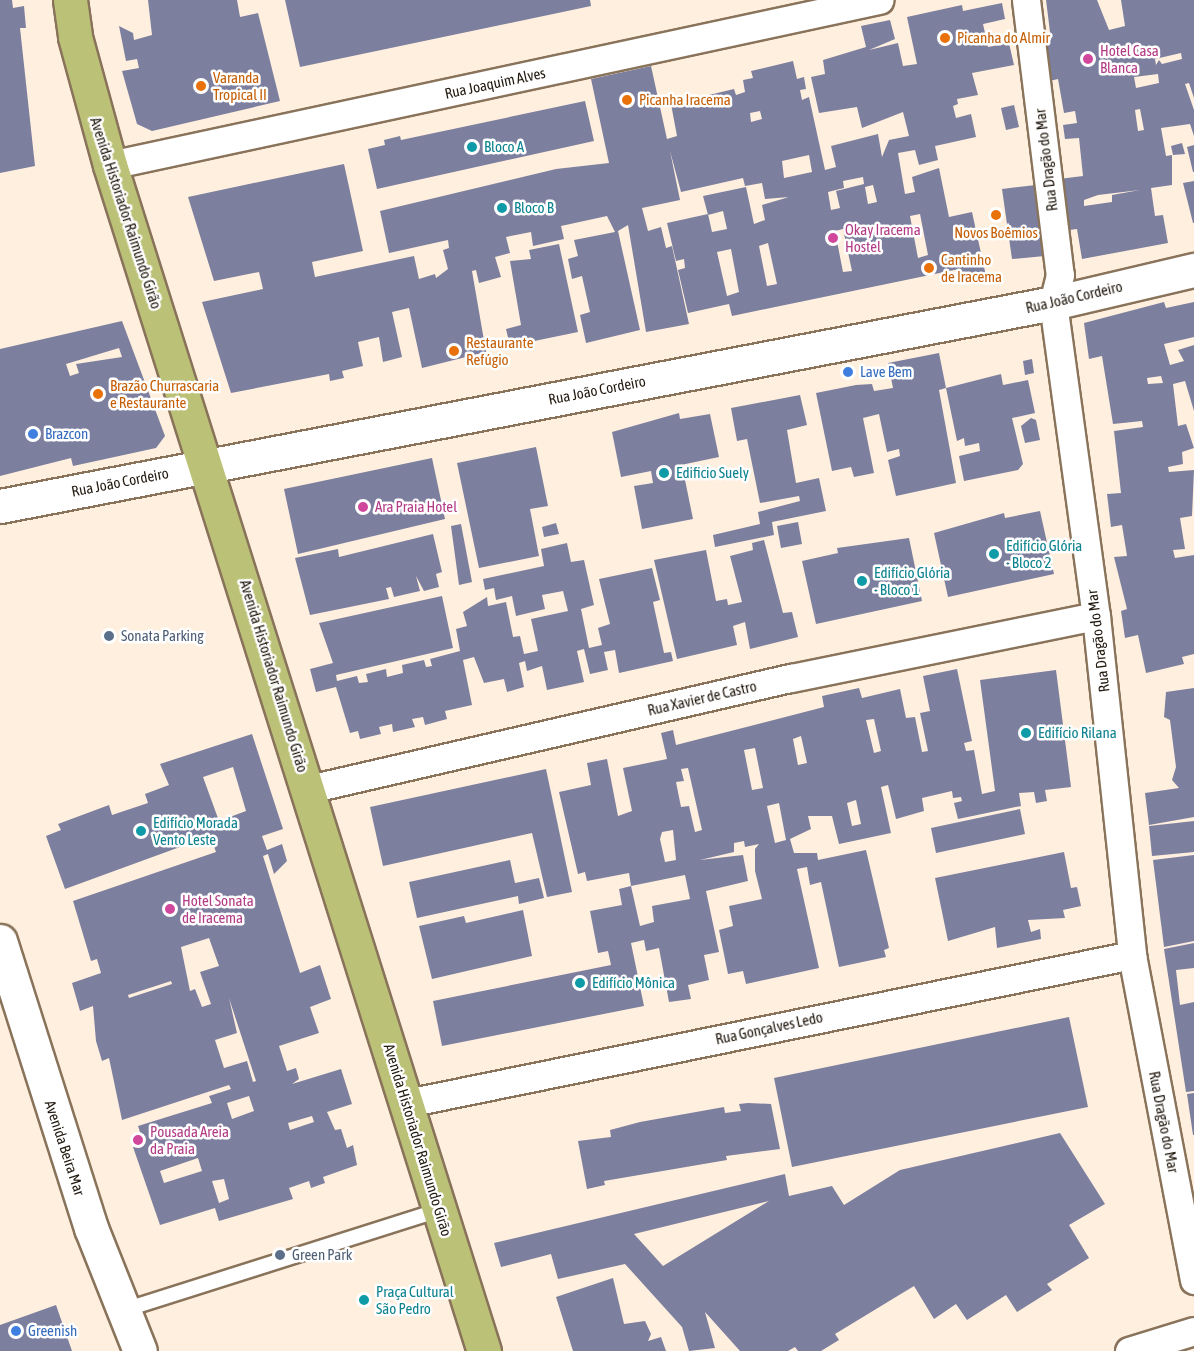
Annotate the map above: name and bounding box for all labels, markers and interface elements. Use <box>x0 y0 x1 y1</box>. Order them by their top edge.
place label: Picanha do Almir <box>957 29 1050 47</box>
marker: Picanha do Almir <box>938 31 952 45</box>
place label: Hotel Casa Blanca <box>1100 41 1159 76</box>
marker: Hotel Casa Blanca <box>1081 52 1095 66</box>
street label: Rua Joaquim Alves <box>443 64 547 102</box>
place label: Varanda Tropical II <box>213 68 267 103</box>
marker: Varanda Tropical II <box>194 79 208 93</box>
place label: Picanha Iracema <box>639 91 731 109</box>
marker: Picanha Iracema <box>620 93 634 107</box>
street label: Rua Dragão do Mar <box>1031 108 1061 212</box>
street label: Avenida Historiador Raimundo Girão <box>87 115 165 311</box>
place label: Bloco A <box>484 138 524 156</box>
marker: Bloco A <box>465 140 479 154</box>
place label: Bloco B <box>514 199 554 217</box>
marker: Bloco B <box>495 201 509 215</box>
marker: Novos Boêmios <box>989 208 1003 222</box>
place label: Okay Iracema Hostel <box>845 220 921 255</box>
place label: Novos Boêmios <box>954 224 1038 242</box>
marker: Okay Iracema Hostel <box>826 231 840 245</box>
place label: Cantinho de Iracema <box>941 250 1002 285</box>
marker: Cantinho de Iracema <box>922 261 936 275</box>
street label: Rua João Cordeiro <box>1024 277 1124 317</box>
place label: Restaurante Refúgio <box>466 333 533 368</box>
marker: Restaurante Refúgio <box>447 344 461 358</box>
place label: Lave Bem <box>860 363 912 381</box>
marker: Lave Bem <box>841 365 855 379</box>
street label: Rua João Cordeiro <box>547 372 647 408</box>
place label: Brazão Churrascaria e Restaurante <box>110 376 219 411</box>
marker: Brazão Churrascaria e Restaurante <box>91 387 105 401</box>
place label: Brazcon <box>45 425 88 443</box>
marker: Brazcon <box>26 427 40 441</box>
street label: Rua João Cordeiro <box>70 464 170 500</box>
place label: Edificio Suely <box>676 464 749 482</box>
marker: Edificio Suely <box>657 466 671 480</box>
place label: Ara Praia Hotel <box>375 498 457 516</box>
marker: Ara Praia Hotel <box>356 500 370 514</box>
place label: Edifício Glória - Bloco 2 <box>1006 536 1082 571</box>
marker: Edifício Glória - Bloco 2 <box>987 547 1001 561</box>
place label: Edifício Glória - Bloco 1 <box>874 563 950 598</box>
marker: Edifício Glória - Bloco 1 <box>855 574 869 588</box>
street label: Avenida Historiador Raimundo Girão <box>236 578 312 774</box>
street label: Rua Dragão do Mar <box>1083 589 1113 693</box>
place label: Sonata Parking <box>121 627 204 645</box>
marker: Sonata Parking <box>102 629 116 643</box>
street label: Rua Xavier de Castro <box>646 677 758 719</box>
place label: Edifício Rilana <box>1038 724 1117 742</box>
marker: Edifício Rilana <box>1019 726 1033 740</box>
place label: Edifício Morada Vento Leste <box>153 813 238 848</box>
marker: Edifício Morada Vento Leste <box>134 824 148 838</box>
place label: Hotel Sonata de Iracema <box>182 891 254 926</box>
marker: Hotel Sonata de Iracema <box>163 902 177 916</box>
place label: Edifício Mônica <box>592 974 675 992</box>
marker: Edifício Mônica <box>573 976 587 990</box>
street label: Rua Gonçalves Ledo <box>714 1008 824 1048</box>
street label: Avenida Historiador Raimundo Girão <box>380 1042 456 1238</box>
street label: Rua Dragão do Mar <box>1145 1070 1183 1174</box>
street label: Avenida Beira Mar <box>41 1098 89 1198</box>
place label: Pousada Areia da Praia <box>150 1122 229 1157</box>
marker: Pousada Areia da Praia <box>131 1133 145 1147</box>
place label: Green Park <box>292 1246 352 1264</box>
marker: Green Park <box>273 1248 287 1262</box>
place label: Praça Cultural São Pedro <box>376 1282 454 1317</box>
marker: Praça Cultural São Pedro <box>357 1293 371 1307</box>
place label: Greenish <box>28 1322 77 1340</box>
marker: Greenish <box>9 1324 23 1338</box>

